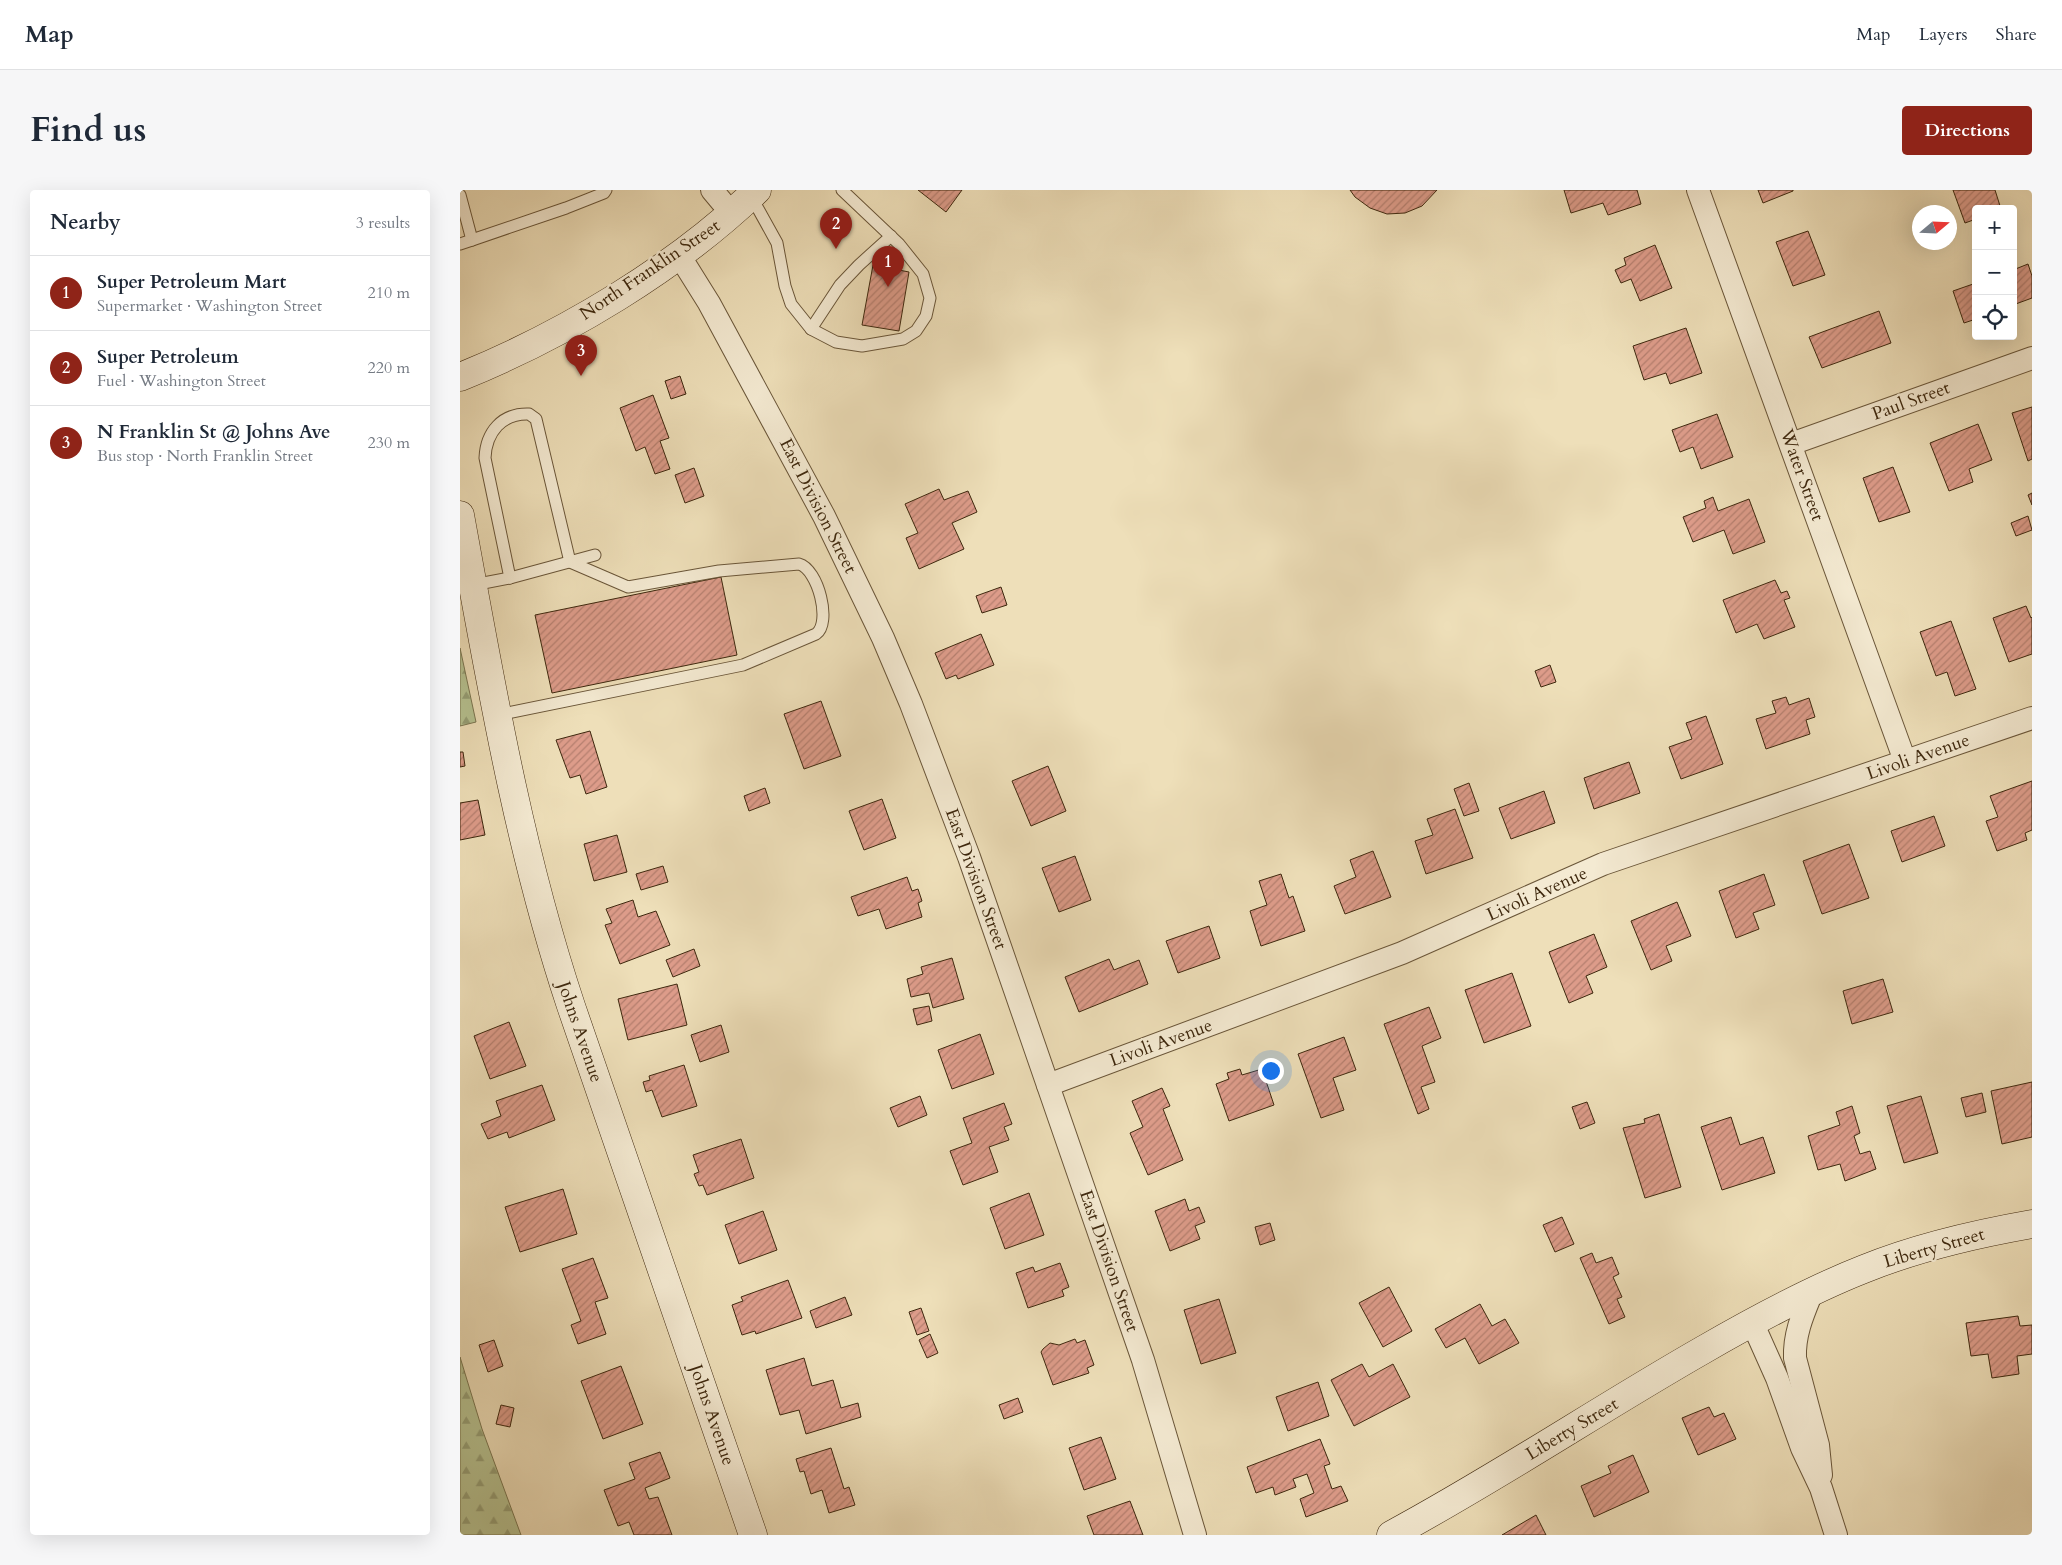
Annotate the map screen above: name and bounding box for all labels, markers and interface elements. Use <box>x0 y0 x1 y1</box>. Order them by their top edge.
text: Map <box>25 18 74 51</box>
text: Map <box>1856 22 1891 47</box>
text: Layers <box>1919 22 1968 47</box>
text: Share <box>1996 22 2037 47</box>
text: Find us <box>30 106 146 154</box>
button: Directions <box>1902 106 2032 155</box>
north arrow <box>1912 205 1957 250</box>
map controls <box>1972 205 2017 340</box>
button: + <box>1972 205 2017 250</box>
text: Nearby <box>50 208 121 237</box>
pin: 2 <box>820 208 852 249</box>
text: 3 results <box>356 212 410 234</box>
street label: North Franklin Street <box>575 213 725 326</box>
pin: 1 <box>872 246 904 287</box>
button: − <box>1972 250 2017 295</box>
text: Super Petroleum Mart <box>97 269 286 295</box>
text: 1 <box>62 282 70 304</box>
text: 210 m <box>368 282 410 304</box>
text: Supermarket · Washington Street <box>97 295 322 317</box>
button: locate <box>1972 295 2017 340</box>
pin: 3 <box>565 335 597 376</box>
text: Super Petroleum <box>97 344 239 370</box>
text: 2 <box>62 357 70 379</box>
text: 220 m <box>368 357 410 379</box>
text: Fuel · Washington Street <box>97 370 266 392</box>
street label: Paul Street <box>1869 375 1954 427</box>
text: N Franklin St @ Johns Ave <box>97 419 330 445</box>
street label: Water Street <box>1773 425 1830 525</box>
text: 3 <box>62 432 70 454</box>
text: 230 m <box>368 432 410 454</box>
street label: East Division Street <box>773 434 863 578</box>
text: Bus stop · North Franklin Street <box>97 445 313 467</box>
street label: Livoli Avenue <box>1863 728 1973 786</box>
street label: East Division Street <box>939 805 1013 953</box>
street label: Livoli Avenue <box>1483 861 1591 927</box>
street label: Johns Avenue <box>550 975 609 1086</box>
street label: Livoli Avenue <box>1106 1013 1216 1073</box>
your location <box>1258 1058 1284 1084</box>
street label: East Division Street <box>1073 1187 1145 1336</box>
street label: Liberty Street <box>1881 1222 1988 1274</box>
street label: Johns Avenue <box>682 1358 741 1469</box>
street label: Liberty Street <box>1521 1391 1623 1466</box>

